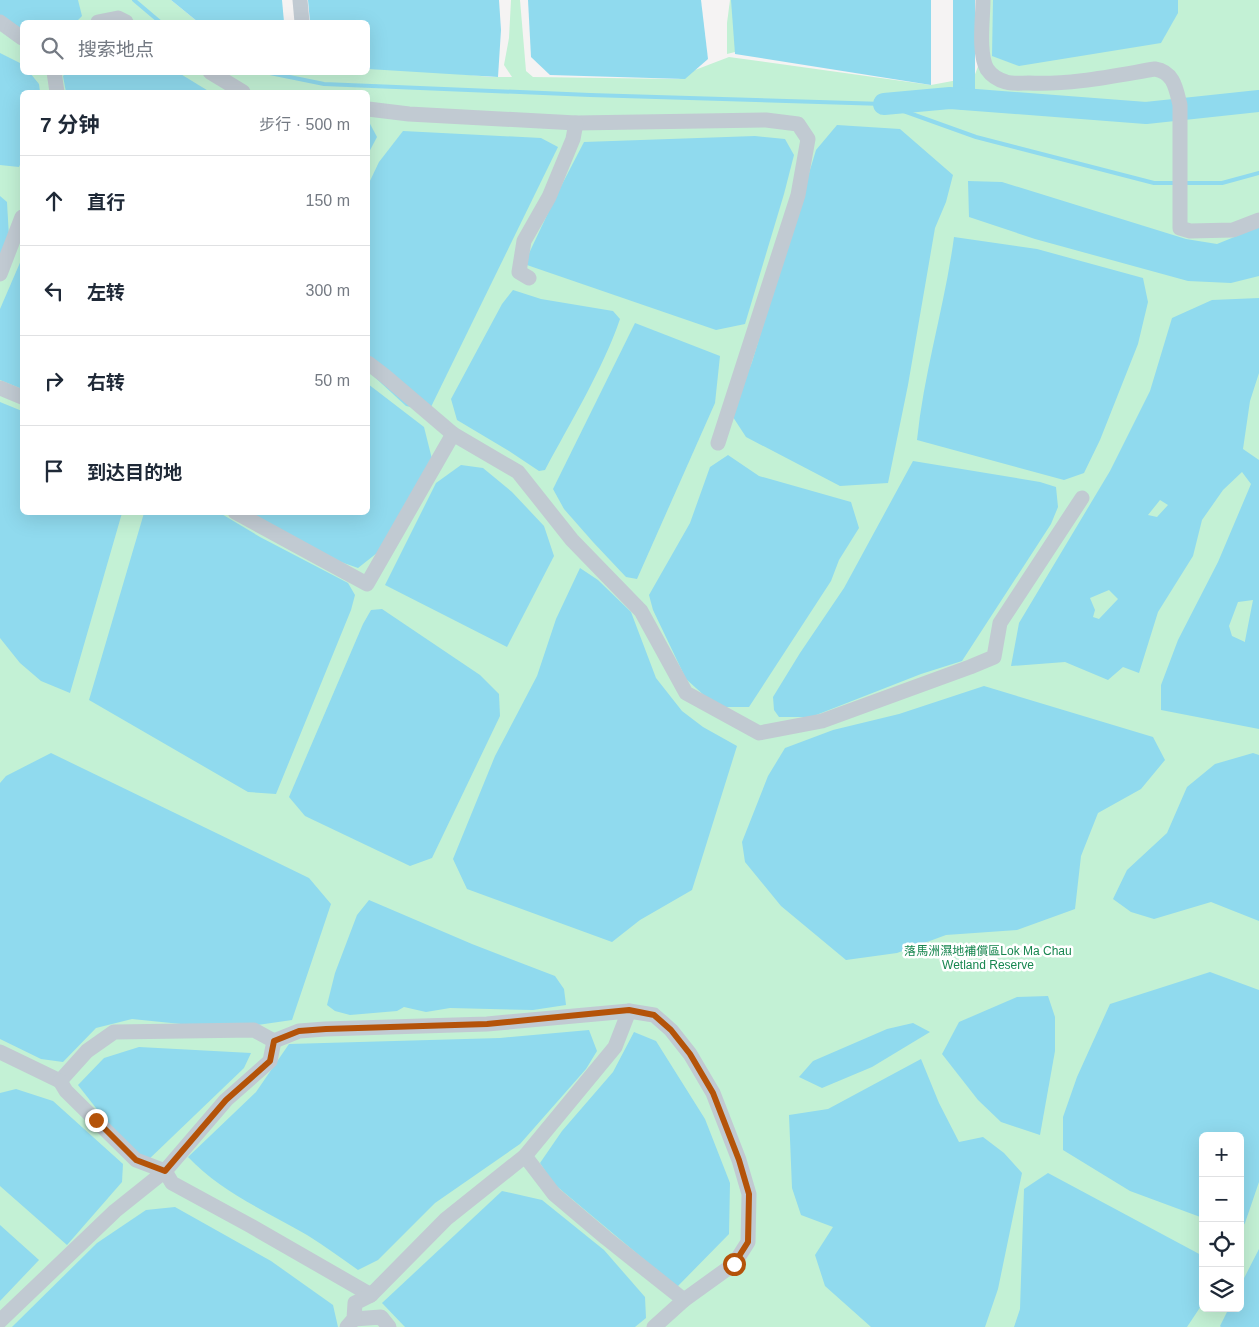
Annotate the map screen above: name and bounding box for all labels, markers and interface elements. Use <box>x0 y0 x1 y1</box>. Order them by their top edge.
search box <box>20 20 370 75</box>
icon: search <box>38 34 66 62</box>
text: 搜索地点 <box>78 39 154 60</box>
text: 7 分钟 <box>40 113 100 136</box>
text: 步行 · 500 m <box>259 116 350 133</box>
icon: ahead <box>40 187 68 215</box>
text: 直行 <box>87 192 125 213</box>
text: 150 m <box>306 192 350 209</box>
icon: left <box>40 277 68 305</box>
text: 左转 <box>87 282 125 303</box>
text: 300 m <box>306 282 350 299</box>
icon: right <box>40 367 68 395</box>
text: 右转 <box>87 372 125 393</box>
text: 50 m <box>314 372 350 389</box>
icon: arrive <box>40 457 68 485</box>
text: 到达目的地 <box>87 462 182 483</box>
park label: 落馬洲濕地補償區Lok Ma Chau Wetland Reserve <box>904 944 1072 972</box>
route end <box>85 1109 108 1132</box>
map controls <box>1199 1132 1244 1312</box>
button: + <box>1199 1132 1244 1177</box>
button: − <box>1199 1177 1244 1222</box>
button: locate <box>1199 1222 1244 1267</box>
route start <box>723 1253 746 1276</box>
button: layers <box>1199 1267 1244 1312</box>

